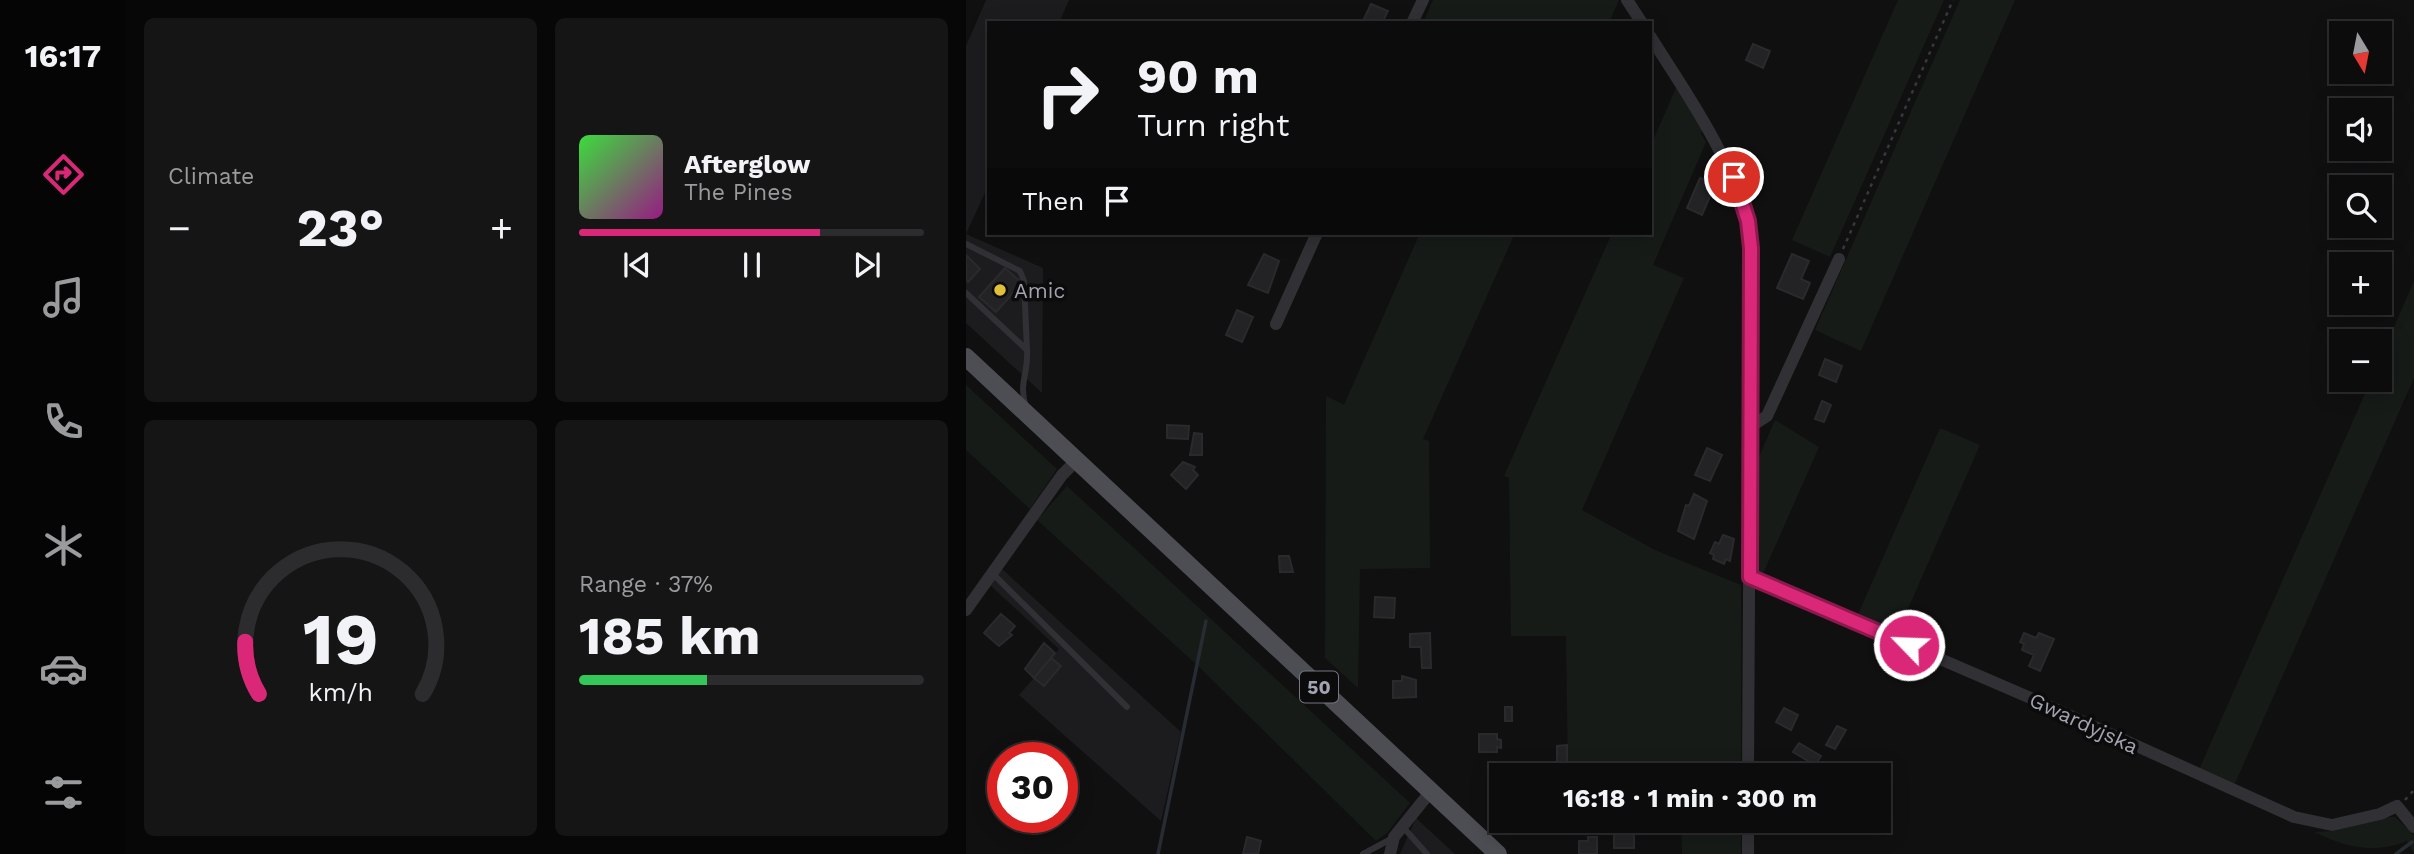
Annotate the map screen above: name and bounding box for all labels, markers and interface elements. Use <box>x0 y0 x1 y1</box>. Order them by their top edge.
north arrow <box>2329 21 2392 84</box>
map controls <box>2329 21 2392 392</box>
text: 16:17 <box>25 37 101 75</box>
text: 90 m <box>1137 47 1259 105</box>
icon: right <box>1022 49 1113 140</box>
button: sound <box>2329 98 2392 161</box>
text: Turn right <box>1137 106 1289 144</box>
pin <box>1704 147 1764 207</box>
text: Afterglow <box>684 149 810 179</box>
icon: directions <box>39 150 88 199</box>
icon: arrive <box>1715 158 1753 196</box>
text: Climate <box>168 163 254 190</box>
button: search <box>2329 175 2392 238</box>
text: The Pines <box>684 179 793 206</box>
icon: arrive <box>1098 182 1136 220</box>
text: Then <box>1022 186 1084 216</box>
text: 23° <box>297 198 384 259</box>
text: − <box>168 206 191 250</box>
text: + <box>490 206 513 250</box>
icon: previous <box>618 246 656 284</box>
icon: pause <box>733 246 771 284</box>
icon: next <box>848 246 886 284</box>
button: + <box>2329 252 2392 315</box>
icon: music <box>39 273 88 322</box>
place label: Amic <box>1014 278 1065 303</box>
marker: Amic <box>992 282 1008 298</box>
button: − <box>2329 329 2392 392</box>
icon: phone <box>39 397 88 446</box>
icon: climate <box>39 521 88 570</box>
text: Range · 37% <box>579 571 713 598</box>
text: 19 <box>302 596 379 682</box>
text: 185 km <box>579 606 760 667</box>
position arrow <box>1872 608 1946 682</box>
icon: car <box>39 644 88 693</box>
road number: 50 <box>1300 672 1338 702</box>
text: km/h <box>308 678 373 707</box>
street label: Gwardyjska <box>2026 687 2142 759</box>
speed limit sign: 30 <box>987 742 1078 833</box>
icon: filters <box>39 768 88 817</box>
text: 16:18 · 1 min · 300 m <box>1563 783 1817 813</box>

